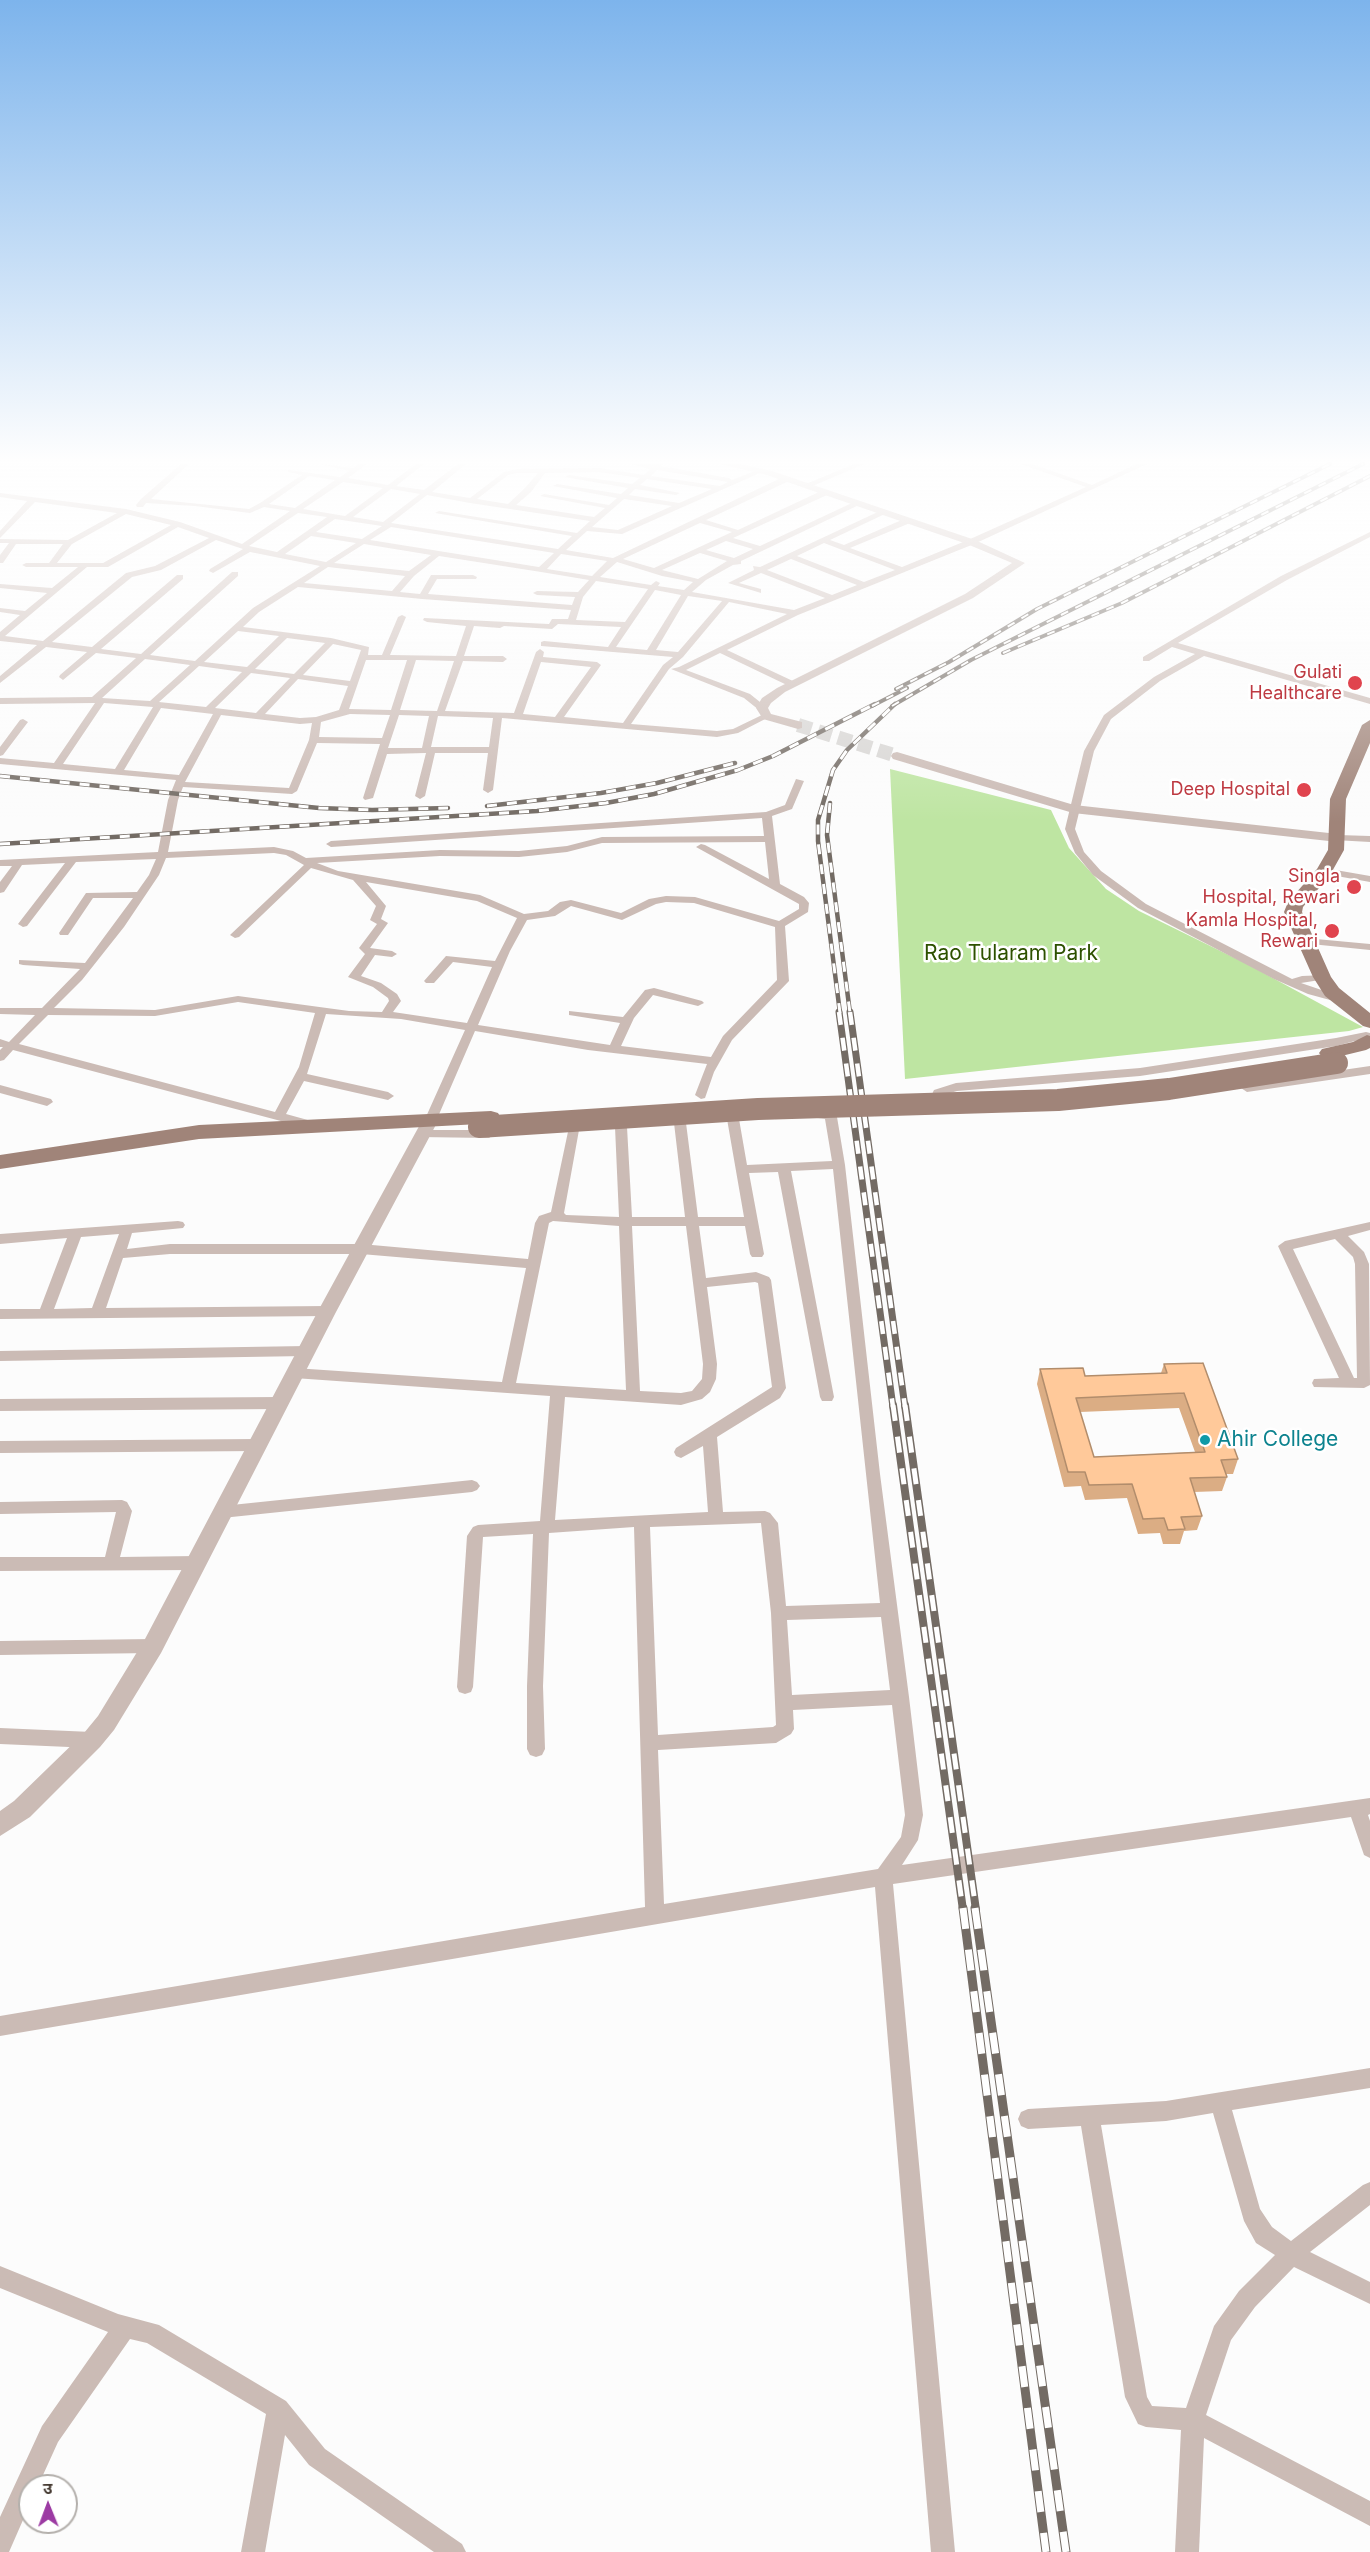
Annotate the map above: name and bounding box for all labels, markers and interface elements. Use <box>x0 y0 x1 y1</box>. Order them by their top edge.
place label: Gulati Healthcare <box>1249 662 1342 704</box>
marker: Gulati Healthcare <box>1346 674 1364 692</box>
place label: Deep Hospital <box>1170 779 1290 801</box>
marker: Deep Hospital <box>1295 781 1313 799</box>
place label: Singla Hospital, Rewari <box>1203 866 1340 908</box>
marker: Singla Hospital, Rewari <box>1345 878 1363 896</box>
place label: Kamla Hospital, Rewari <box>1186 910 1318 952</box>
marker: Kamla Hospital, Rewari <box>1323 922 1341 940</box>
park label: Rao Tularam Park <box>924 941 1098 967</box>
place label: Ahir College <box>1217 1427 1338 1453</box>
marker: Ahir College <box>1198 1433 1212 1447</box>
north arrow <box>18 2474 78 2534</box>
text: उ <box>43 2478 53 2498</box>

